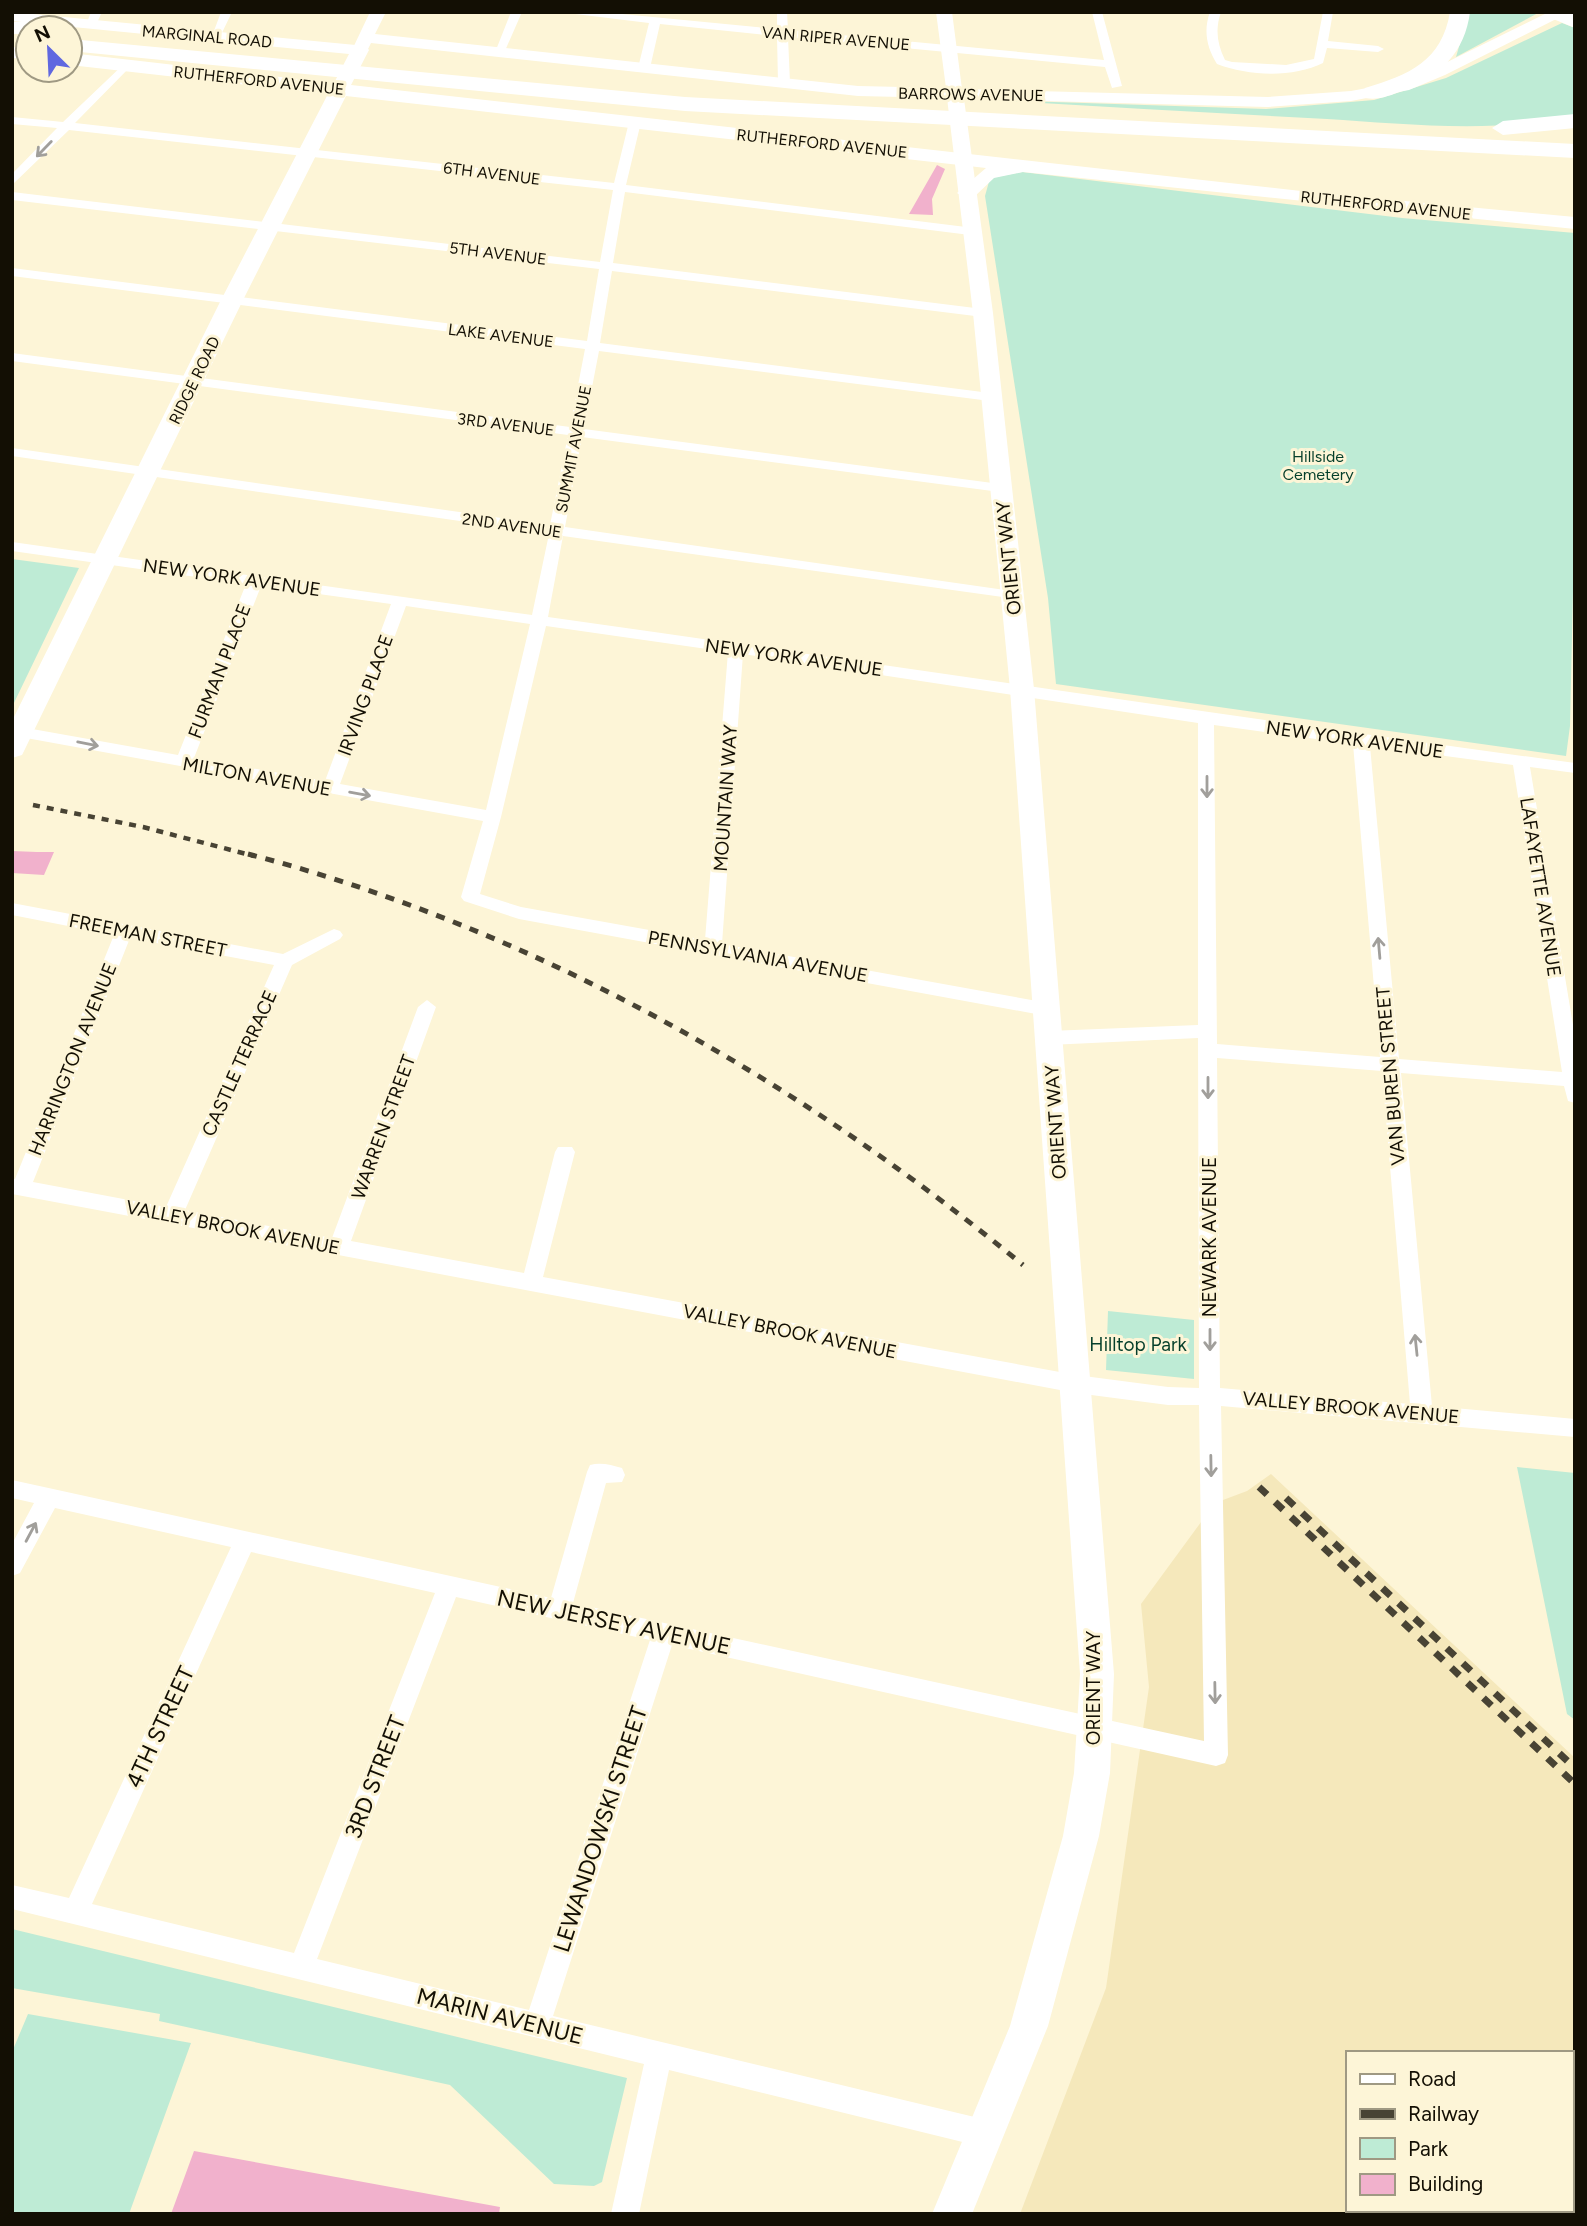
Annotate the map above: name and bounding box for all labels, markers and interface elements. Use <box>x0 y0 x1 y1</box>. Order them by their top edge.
north arrow <box>14 14 84 84</box>
text: N <box>31 20 54 47</box>
street label: MARGINAL ROAD <box>141 21 273 52</box>
street label: VAN RIPER AVENUE <box>761 23 911 54</box>
street label: RUTHERFORD AVENUE <box>173 62 345 99</box>
street label: BARROWS AVENUE <box>898 84 1044 105</box>
street label: RUTHERFORD AVENUE <box>736 125 908 162</box>
one-way arrow <box>35 140 52 157</box>
street label: 6TH AVENUE <box>442 158 542 189</box>
street label: RUTHERFORD AVENUE <box>1300 187 1472 224</box>
street label: 5TH AVENUE <box>448 238 548 269</box>
street label: LAKE AVENUE <box>447 320 555 351</box>
street label: RIDGE ROAD <box>165 333 224 427</box>
street label: SUMMIT AVENUE <box>552 384 595 514</box>
street label: 3RD AVENUE <box>456 409 556 440</box>
park label: Hillside Cemetery <box>1282 447 1354 484</box>
street label: ORIENT WAY <box>991 499 1026 616</box>
street label: 2ND AVENUE <box>461 509 563 542</box>
street label: NEW YORK AVENUE <box>142 554 322 601</box>
street label: FURMAN PLACE <box>183 601 256 742</box>
street label: IRVING PLACE <box>333 631 398 759</box>
street label: NEW YORK AVENUE <box>704 634 884 681</box>
street label: NEW YORK AVENUE <box>1265 716 1445 763</box>
street label: MOUNTAIN WAY <box>709 723 742 872</box>
one-way arrow <box>76 738 99 751</box>
street label: MILTON AVENUE <box>181 752 333 801</box>
one-way arrow <box>1200 775 1214 798</box>
one-way arrow <box>348 788 371 801</box>
street label: LAFAYETTE AVENUE <box>1515 796 1566 978</box>
street label: FREEMAN STREET <box>67 909 229 962</box>
street label: PENNSYLVANIA AVENUE <box>646 926 870 987</box>
one-way arrow <box>1372 937 1385 960</box>
street label: HARRINGTON AVENUE <box>23 960 122 1159</box>
street label: VAN BUREN STREET <box>1371 985 1410 1166</box>
street label: CASTLE TERRACE <box>197 987 282 1140</box>
street label: WARREN STREET <box>347 1051 420 1202</box>
street label: ORIENT WAY <box>1040 1063 1071 1180</box>
one-way arrow <box>1201 1076 1215 1099</box>
street label: NEWARK AVENUE <box>1198 1157 1221 1317</box>
street label: VALLEY BROOK AVENUE <box>124 1195 342 1260</box>
street label: VALLEY BROOK AVENUE <box>681 1299 899 1364</box>
one-way arrow <box>1203 1328 1217 1351</box>
park label: Hilltop Park <box>1089 1333 1187 1356</box>
one-way arrow <box>1409 1334 1422 1357</box>
street label: VALLEY BROOK AVENUE <box>1242 1387 1460 1428</box>
one-way arrow <box>1204 1454 1218 1477</box>
one-way arrow <box>24 1522 38 1542</box>
street label: NEW JERSEY AVENUE <box>495 1584 733 1660</box>
street label: ORIENT WAY <box>1082 1630 1105 1745</box>
street label: 4TH STREET <box>120 1661 201 1792</box>
one-way arrow <box>1208 1681 1222 1704</box>
street label: LEWANDOWSKI STREET <box>547 1702 653 1956</box>
street label: 3RD STREET <box>339 1711 411 1842</box>
street label: MARIN AVENUE <box>414 1982 586 2050</box>
legend <box>1346 2051 1573 2212</box>
text: Road <box>1408 2066 1456 2091</box>
text: Railway <box>1408 2101 1479 2126</box>
text: Park <box>1408 2136 1449 2161</box>
text: Building <box>1408 2171 1483 2196</box>

